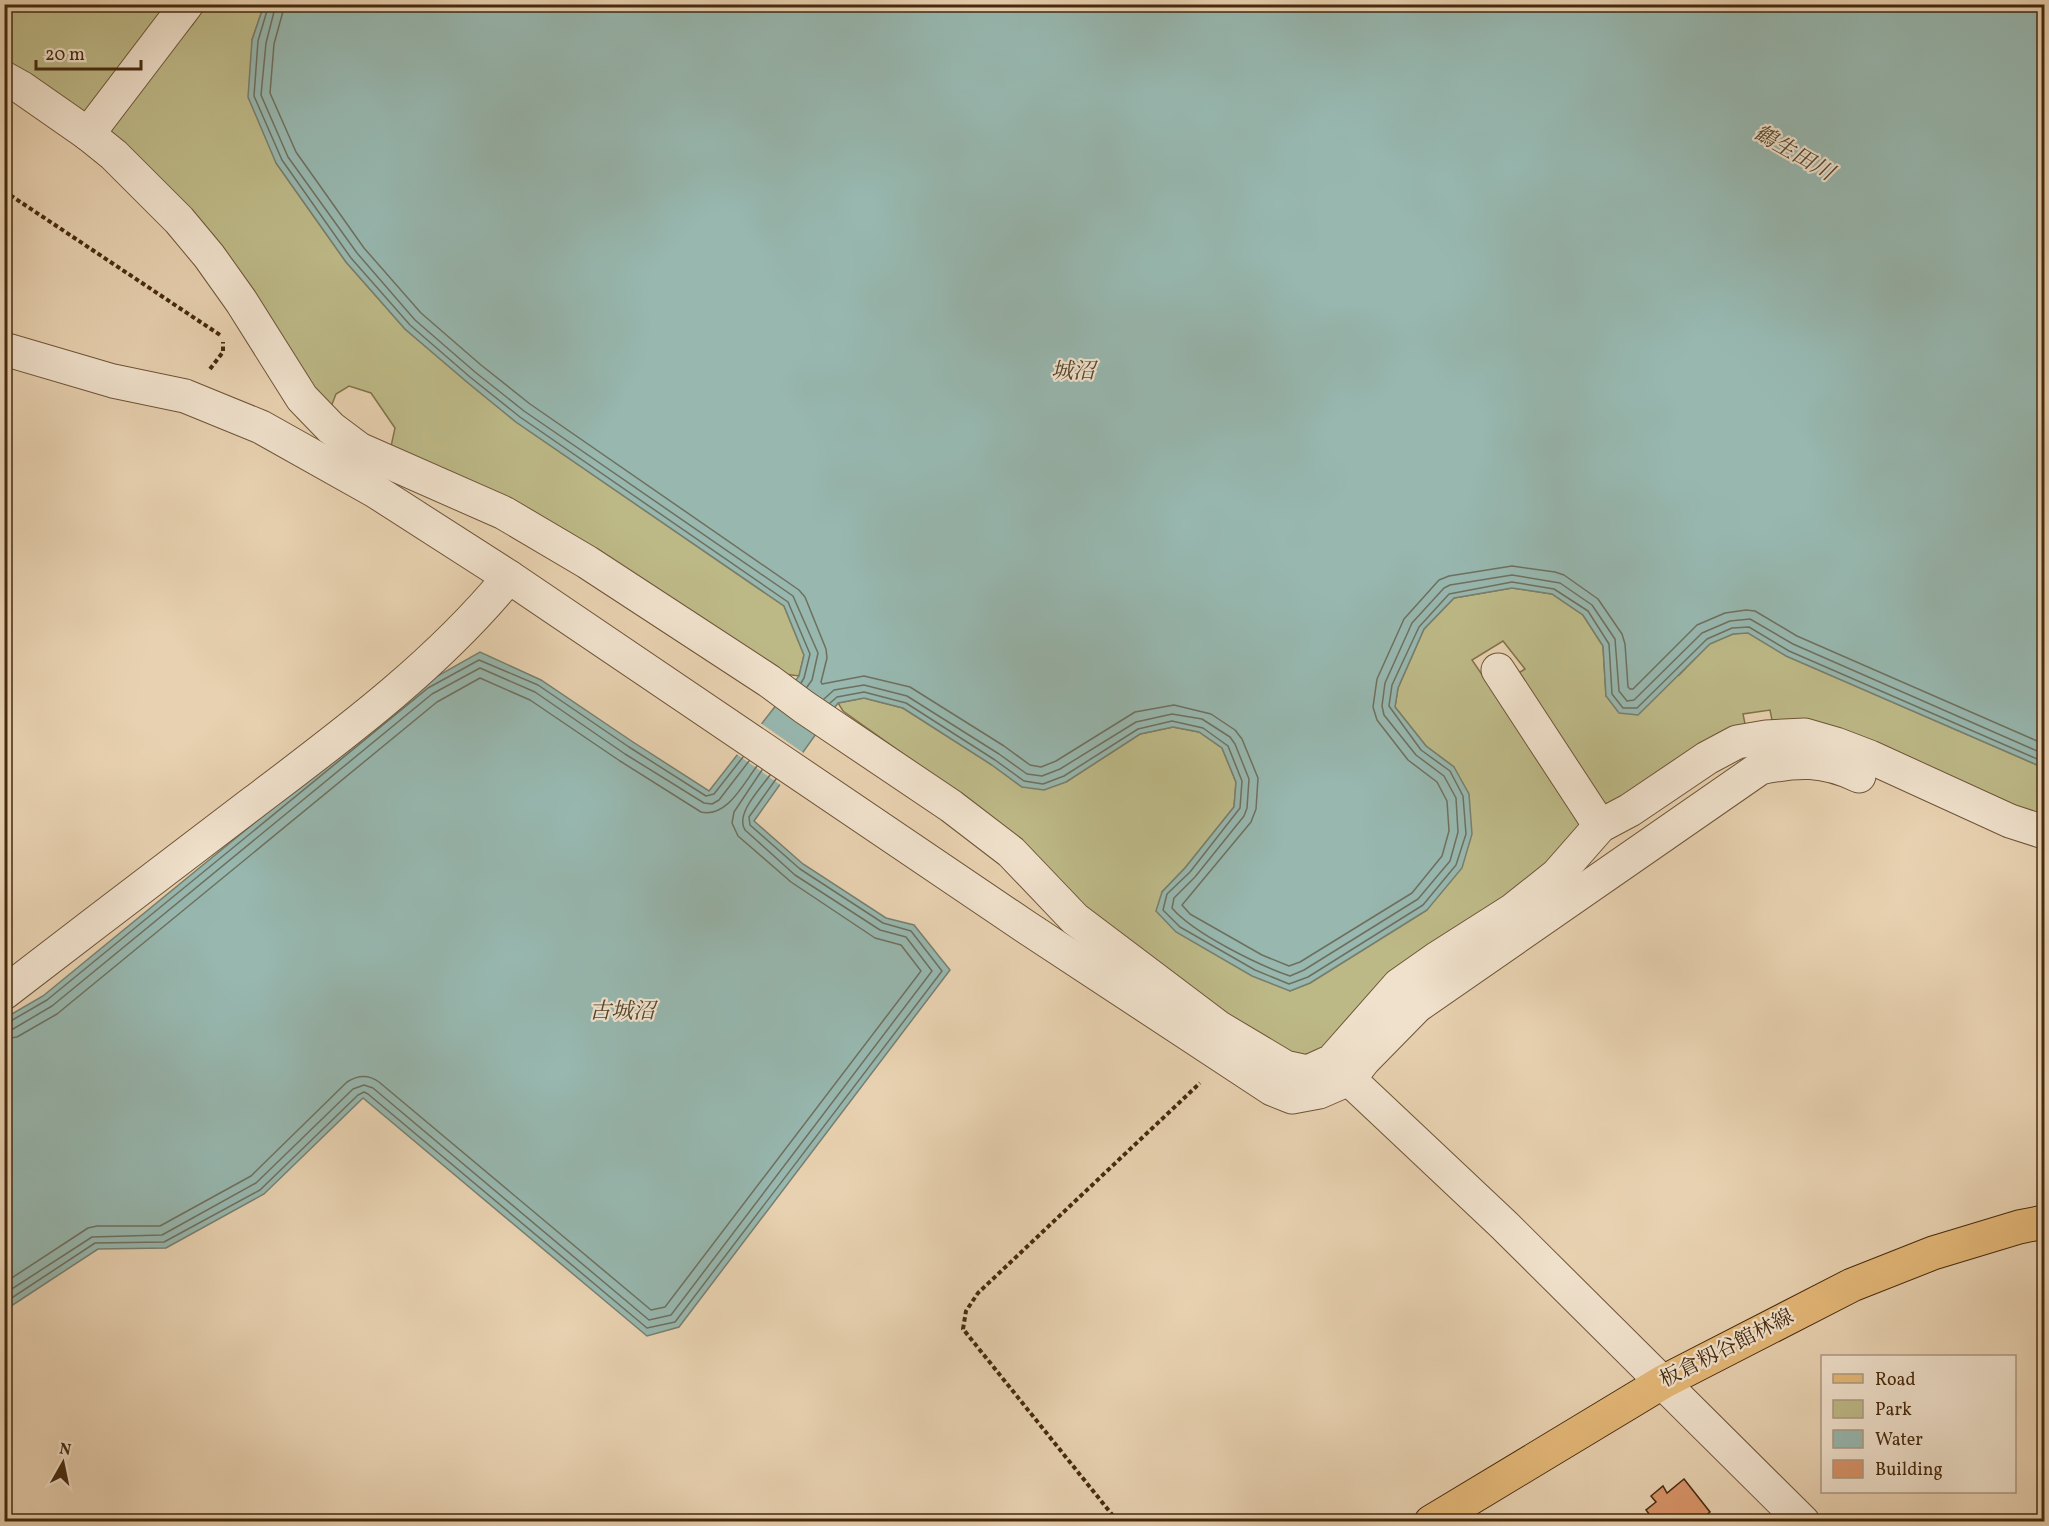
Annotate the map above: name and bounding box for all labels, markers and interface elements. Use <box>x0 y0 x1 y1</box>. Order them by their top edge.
scale bar <box>36 33 141 71</box>
text: 20 m <box>45 43 85 68</box>
water label: 鶴生田川 <box>1747 119 1841 190</box>
water label: 城沼 <box>1051 357 1099 388</box>
water label: 古城沼 <box>589 997 659 1028</box>
street label: 板倉籾谷館林線 <box>1655 1303 1799 1395</box>
legend <box>1821 1355 2016 1493</box>
text: Road <box>1875 1368 1916 1393</box>
text: Park <box>1875 1398 1912 1423</box>
text: Water <box>1875 1428 1923 1453</box>
north arrow <box>33 1433 93 1493</box>
text: N <box>58 1438 73 1462</box>
text: Building <box>1875 1458 1943 1483</box>

